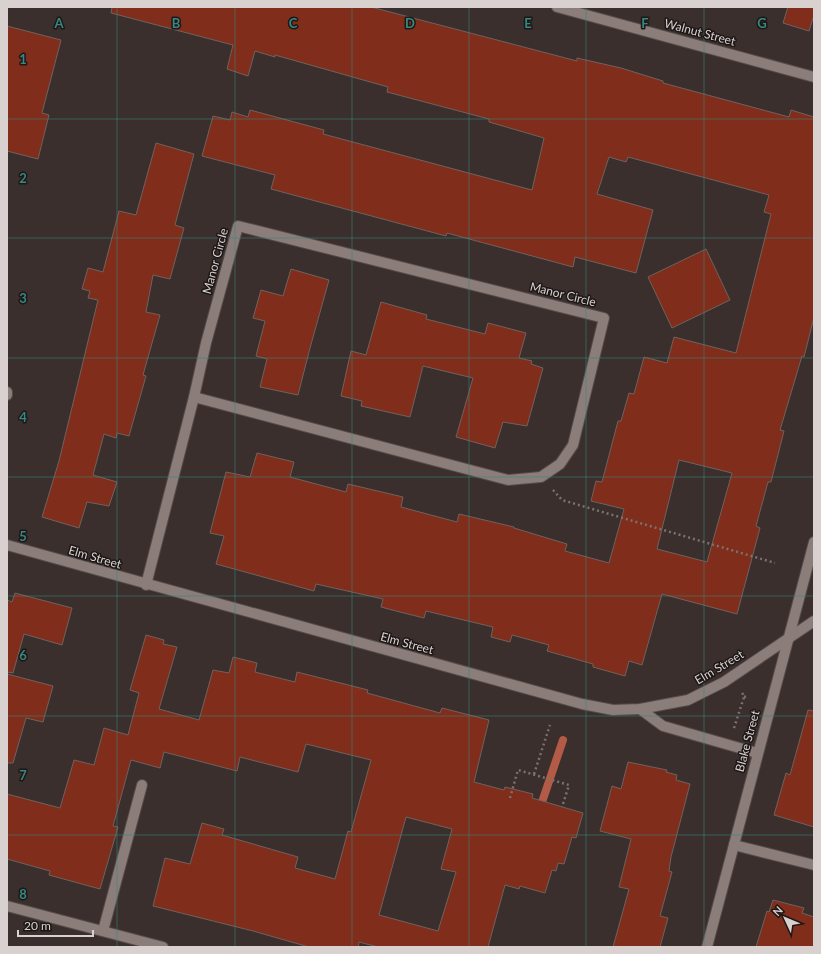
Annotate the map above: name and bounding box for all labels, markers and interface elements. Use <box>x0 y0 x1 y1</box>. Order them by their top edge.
text: A <box>53 15 64 31</box>
text: B <box>172 15 181 31</box>
text: C <box>289 15 298 31</box>
text: D <box>405 15 415 31</box>
text: E <box>524 15 532 31</box>
text: F <box>641 15 649 31</box>
street label: Walnut Street <box>663 15 738 49</box>
text: G <box>757 15 767 31</box>
text: 1 <box>19 51 27 67</box>
text: 2 <box>19 170 27 186</box>
street label: Manor Circle <box>199 226 231 296</box>
street label: Manor Circle <box>528 279 598 309</box>
text: 3 <box>19 290 27 306</box>
text: 4 <box>19 409 27 425</box>
text: 5 <box>19 528 27 544</box>
street label: Elm Street <box>67 542 124 572</box>
street label: Elm Street <box>379 629 436 657</box>
street label: Elm Street <box>692 646 747 687</box>
text: 6 <box>19 647 27 663</box>
street label: Blake Street <box>732 708 763 773</box>
text: 7 <box>19 767 27 783</box>
text: 8 <box>19 886 27 902</box>
north arrow <box>765 898 805 938</box>
text: N <box>770 903 785 918</box>
scale bar <box>18 912 93 938</box>
text: 20 m <box>24 918 51 933</box>

